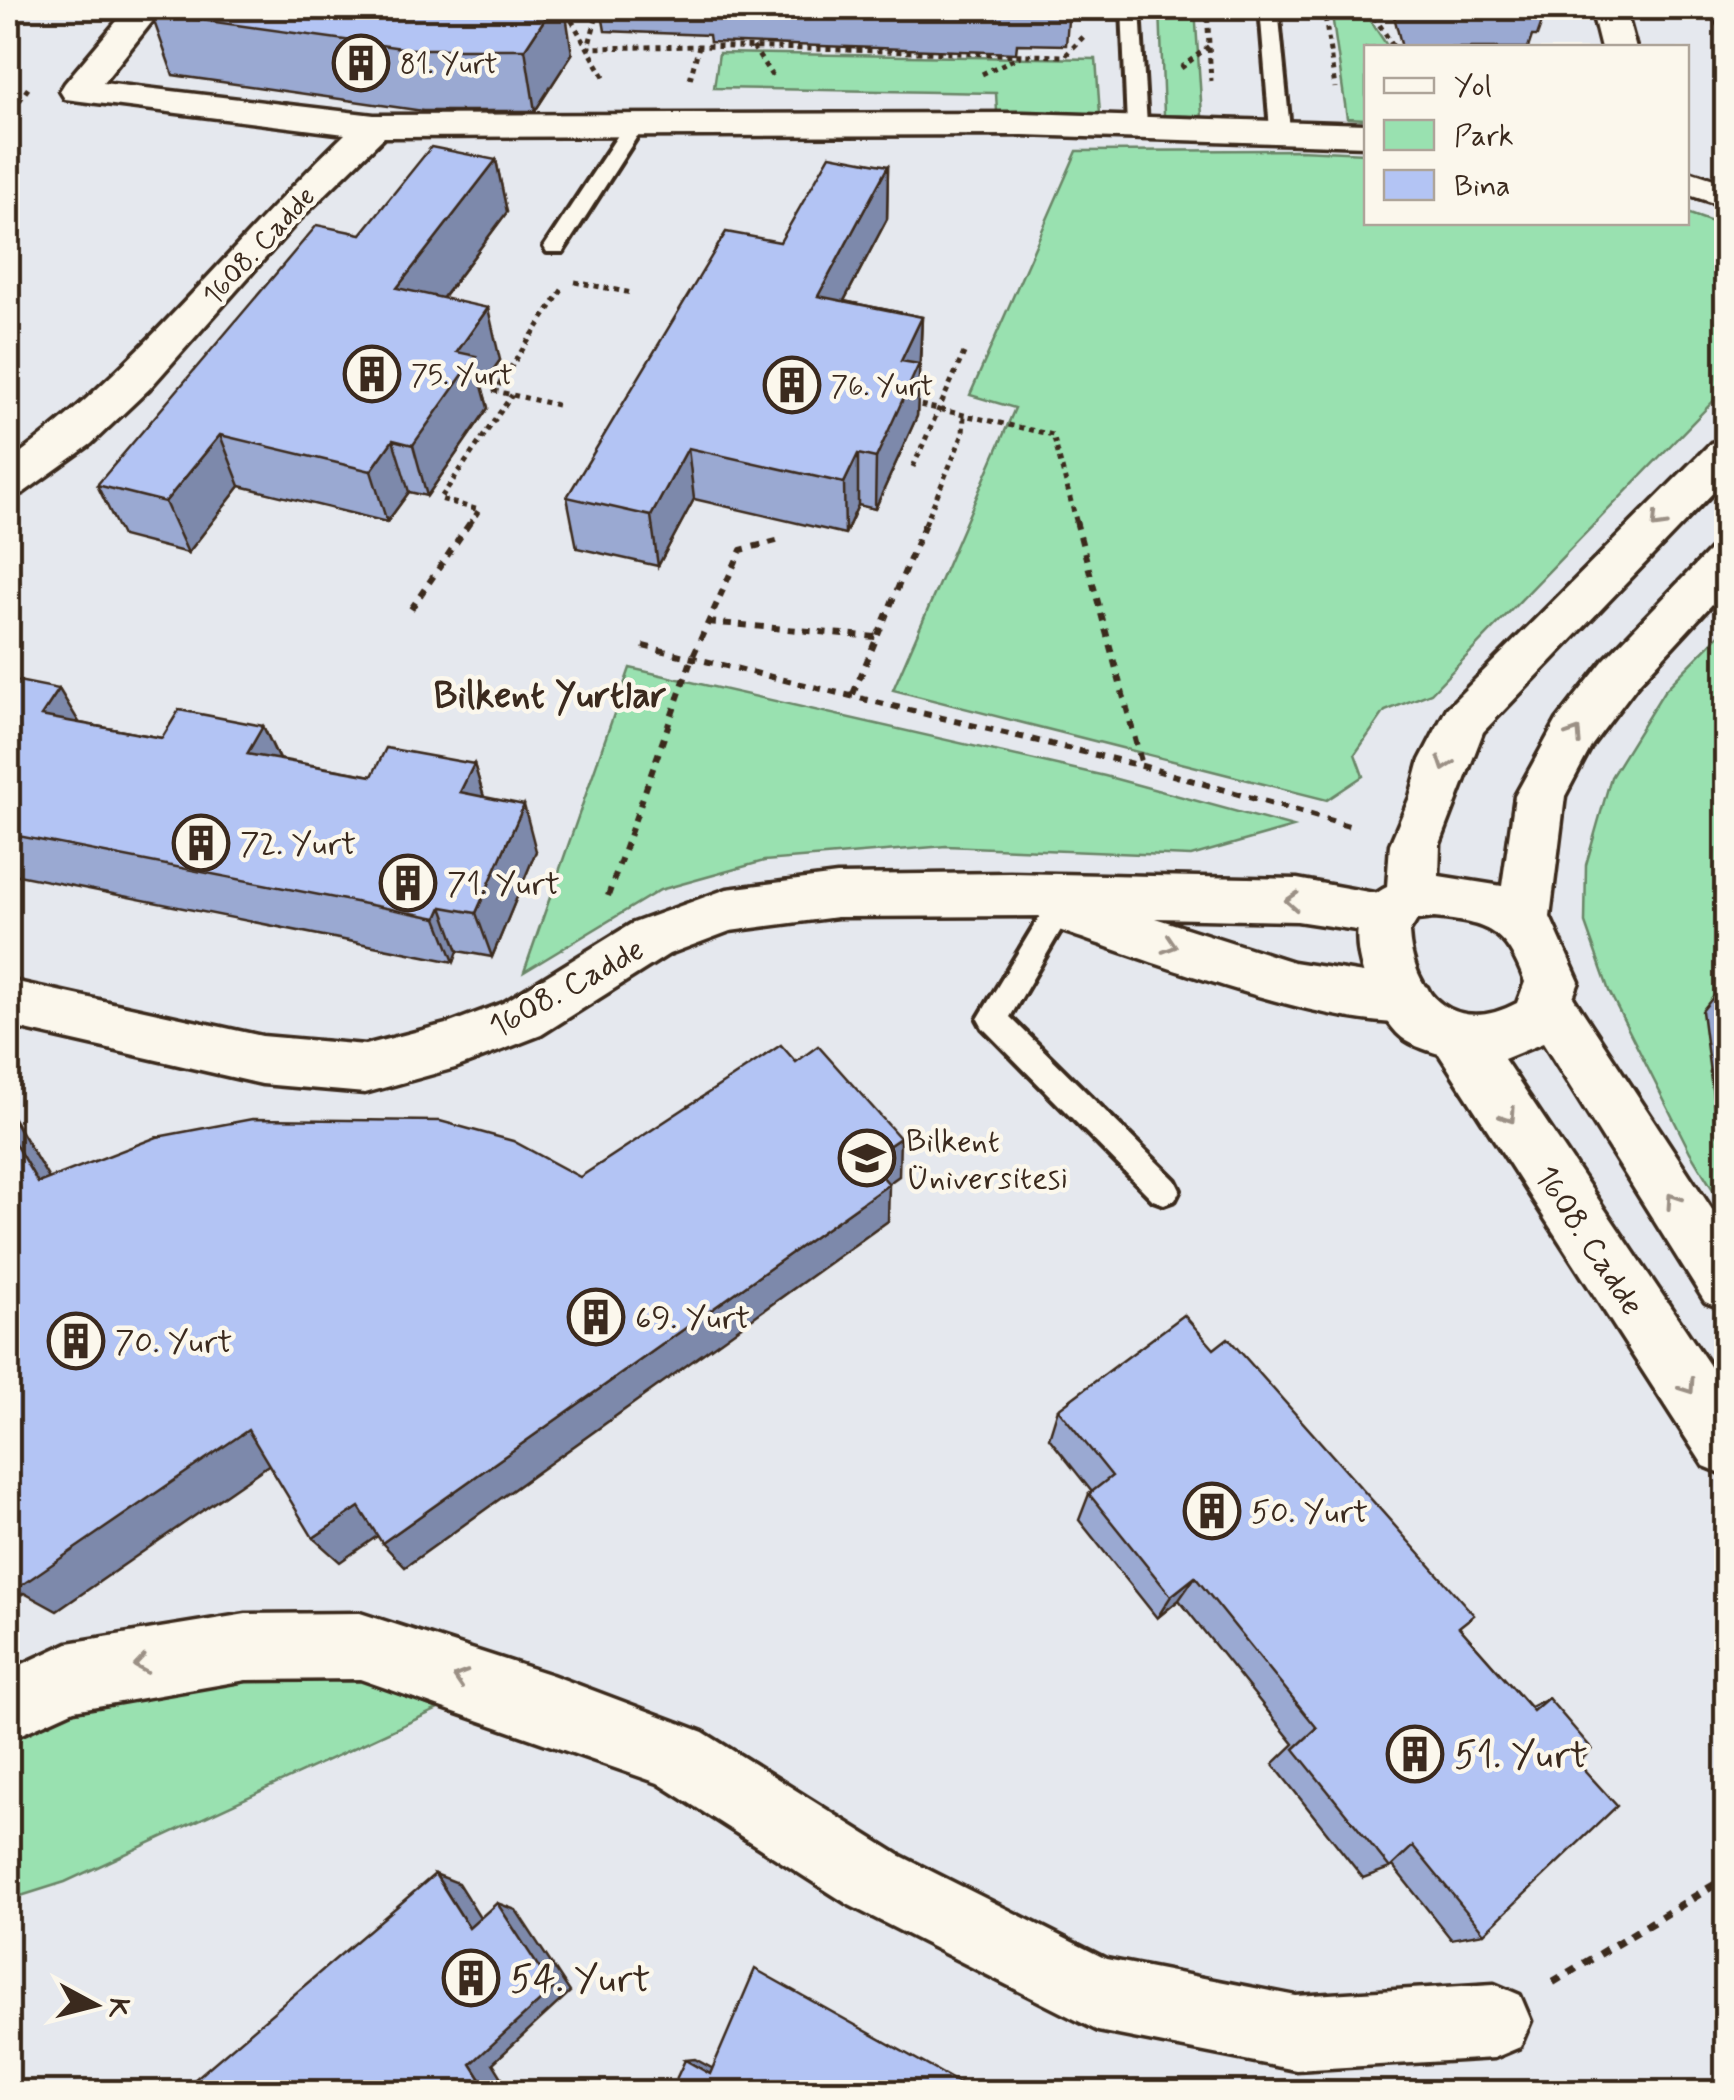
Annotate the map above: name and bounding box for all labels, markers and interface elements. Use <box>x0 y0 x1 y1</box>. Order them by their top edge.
building icon: 81. Yurt <box>331 33 391 93</box>
legend <box>1364 45 1689 225</box>
place label: 81. Yurt <box>400 47 498 84</box>
text: Yol <box>1454 67 1492 106</box>
text: Park <box>1454 117 1514 156</box>
text: Bina <box>1454 167 1510 206</box>
street label: 1608. Cadde <box>195 179 324 314</box>
building icon: 75. Yurt <box>342 344 402 404</box>
building icon: 76. Yurt <box>762 355 822 415</box>
place label: 75. Yurt <box>411 358 513 395</box>
place label: 76. Yurt <box>831 369 933 406</box>
one-way arrow <box>1652 511 1670 529</box>
district label: Bilkent Yurtlar <box>433 672 667 721</box>
one-way arrow <box>1562 728 1581 746</box>
one-way arrow <box>1436 754 1457 771</box>
building icon: 72. Yurt <box>171 813 231 873</box>
place label: 72. Yurt <box>240 824 356 866</box>
building icon: 71. Yurt <box>378 853 438 913</box>
place label: 71. Yurt <box>447 864 560 906</box>
one-way arrow <box>1284 891 1300 912</box>
street label: 1608. Cadde <box>482 929 652 1049</box>
one-way arrow <box>1161 933 1178 953</box>
one-way arrow <box>1497 1105 1516 1123</box>
place label: Bilkent Üniversitesi <box>906 1121 1068 1200</box>
school or university icon: Bilkent Üniversitesi <box>837 1128 897 1188</box>
street label: 1608. Cadde <box>1524 1158 1652 1324</box>
one-way arrow <box>1666 1193 1685 1211</box>
building icon: 69. Yurt <box>566 1287 626 1347</box>
place label: 69. Yurt <box>635 1298 750 1340</box>
building icon: 70. Yurt <box>46 1311 106 1371</box>
place label: 70. Yurt <box>115 1322 232 1364</box>
one-way arrow <box>1676 1377 1695 1395</box>
building icon: 50. Yurt <box>1182 1481 1242 1541</box>
place label: 50. Yurt <box>1251 1492 1368 1534</box>
one-way arrow <box>133 1653 150 1674</box>
one-way arrow <box>452 1670 469 1690</box>
building icon: 51. Yurt <box>1385 1724 1445 1784</box>
place label: 51. Yurt <box>1454 1732 1588 1781</box>
building icon: 54. Yurt <box>441 1948 501 2008</box>
north arrow <box>45 1955 145 2055</box>
place label: 54. Yurt <box>510 1956 651 2005</box>
text: K <box>98 1996 137 2020</box>

